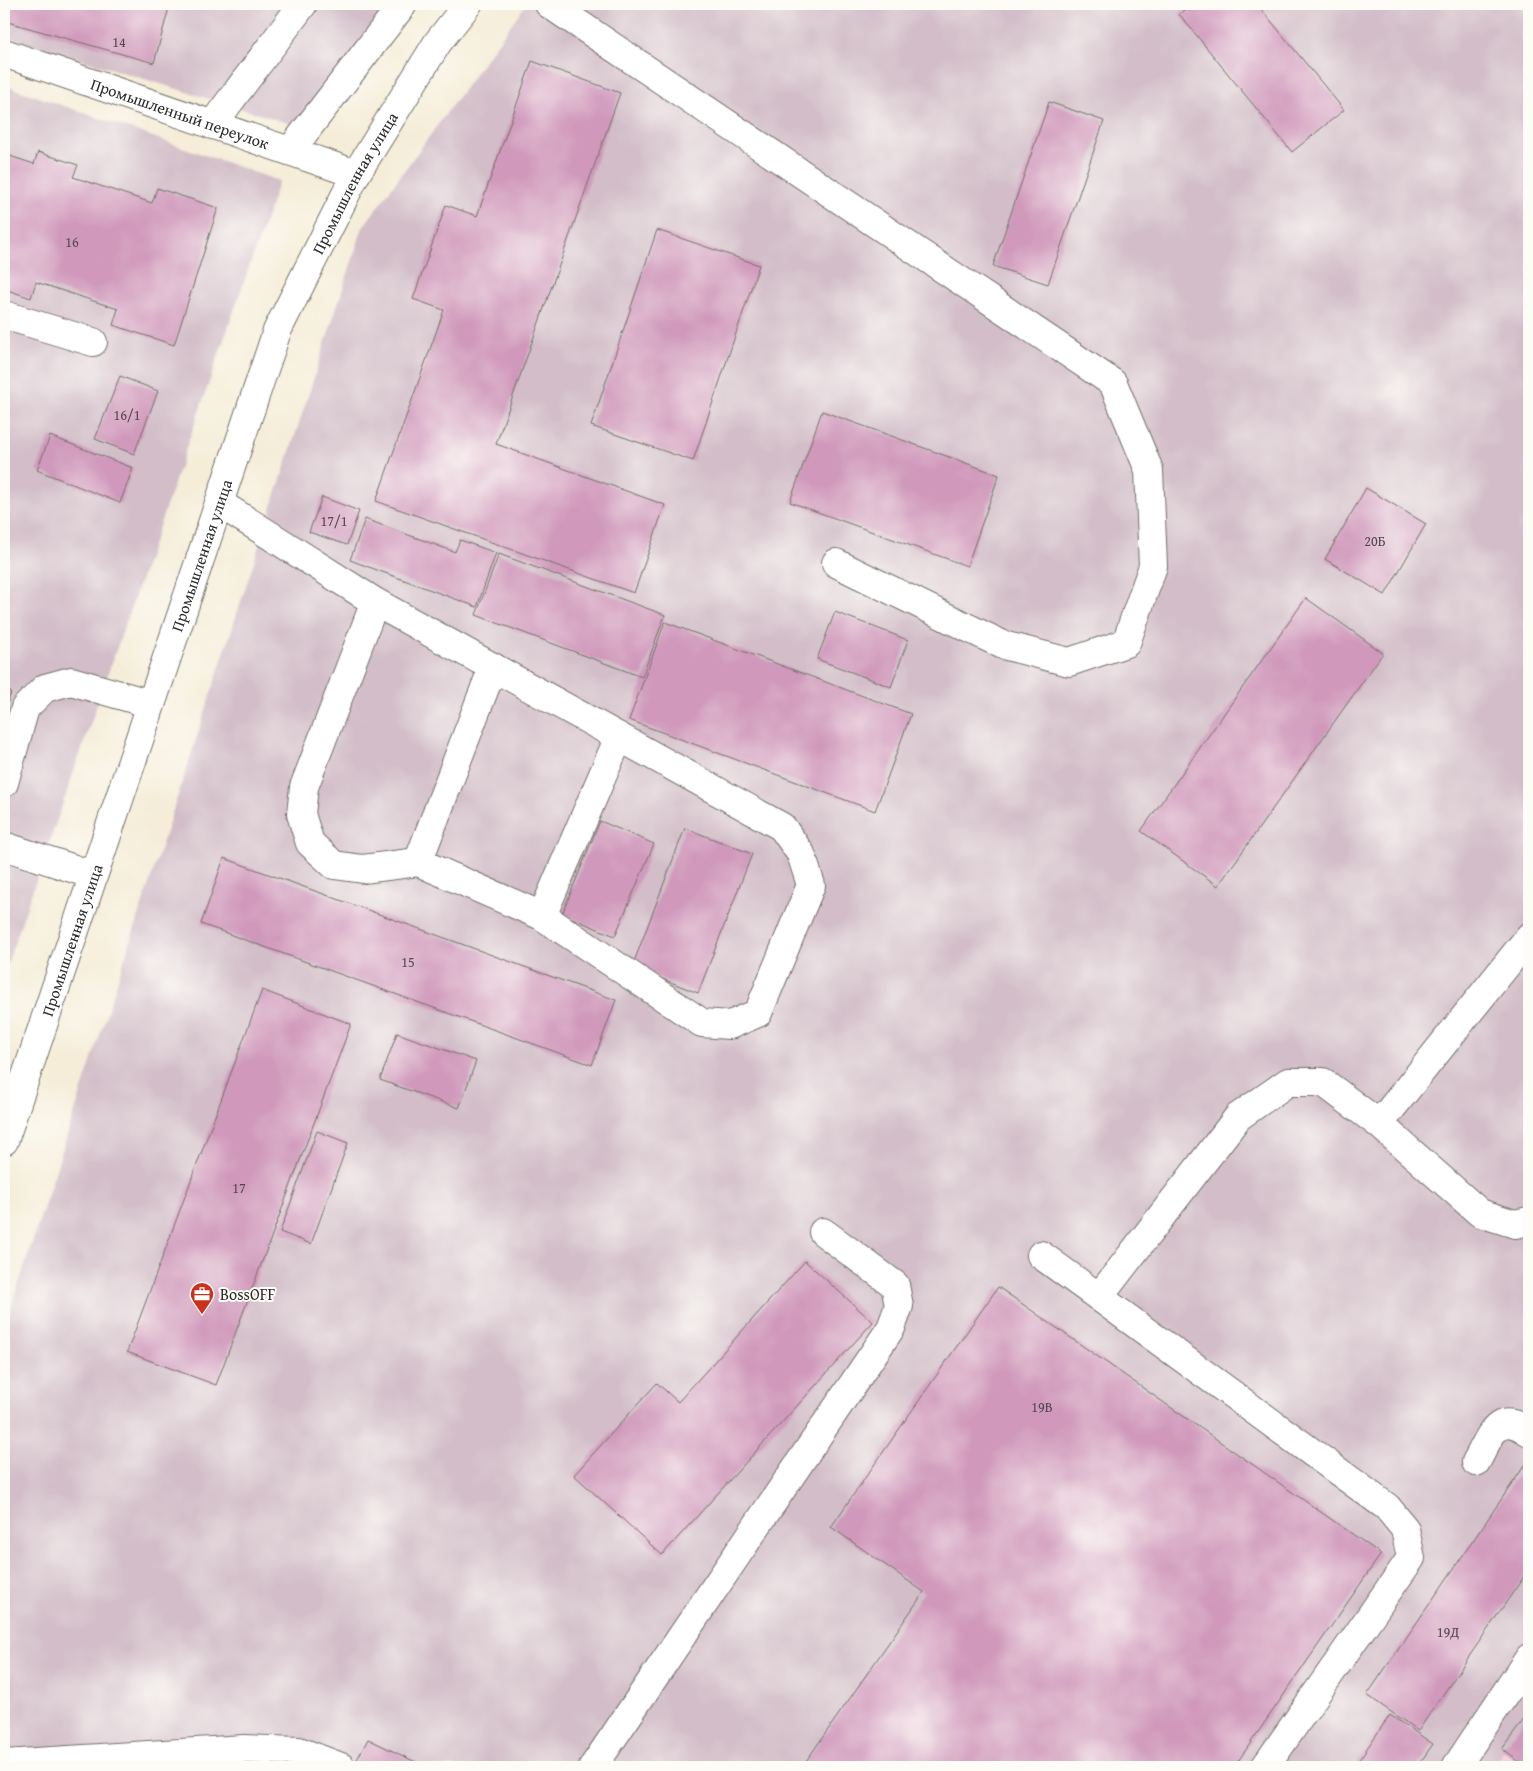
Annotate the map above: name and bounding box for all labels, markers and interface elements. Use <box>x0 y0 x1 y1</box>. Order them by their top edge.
house number: 14 <box>112 32 126 52</box>
street label: Промышленный переулок <box>87 72 273 155</box>
street label: Промышленная улица <box>306 107 404 258</box>
house number: 16 <box>65 232 79 252</box>
house number: 16/1 <box>114 405 140 425</box>
street label: Промышленная улица <box>165 476 238 635</box>
house number: 17/1 <box>321 511 347 531</box>
house number: 20Б <box>1364 531 1386 551</box>
street label: Промышленная улица <box>35 860 109 1019</box>
house number: 15 <box>401 952 415 972</box>
house number: 17 <box>232 1178 246 1198</box>
office icon: BossOFF <box>189 1281 215 1315</box>
place label: BossOFF <box>220 1282 275 1306</box>
house number: 19В <box>1031 1397 1053 1417</box>
house number: 19Д <box>1437 1622 1459 1642</box>

